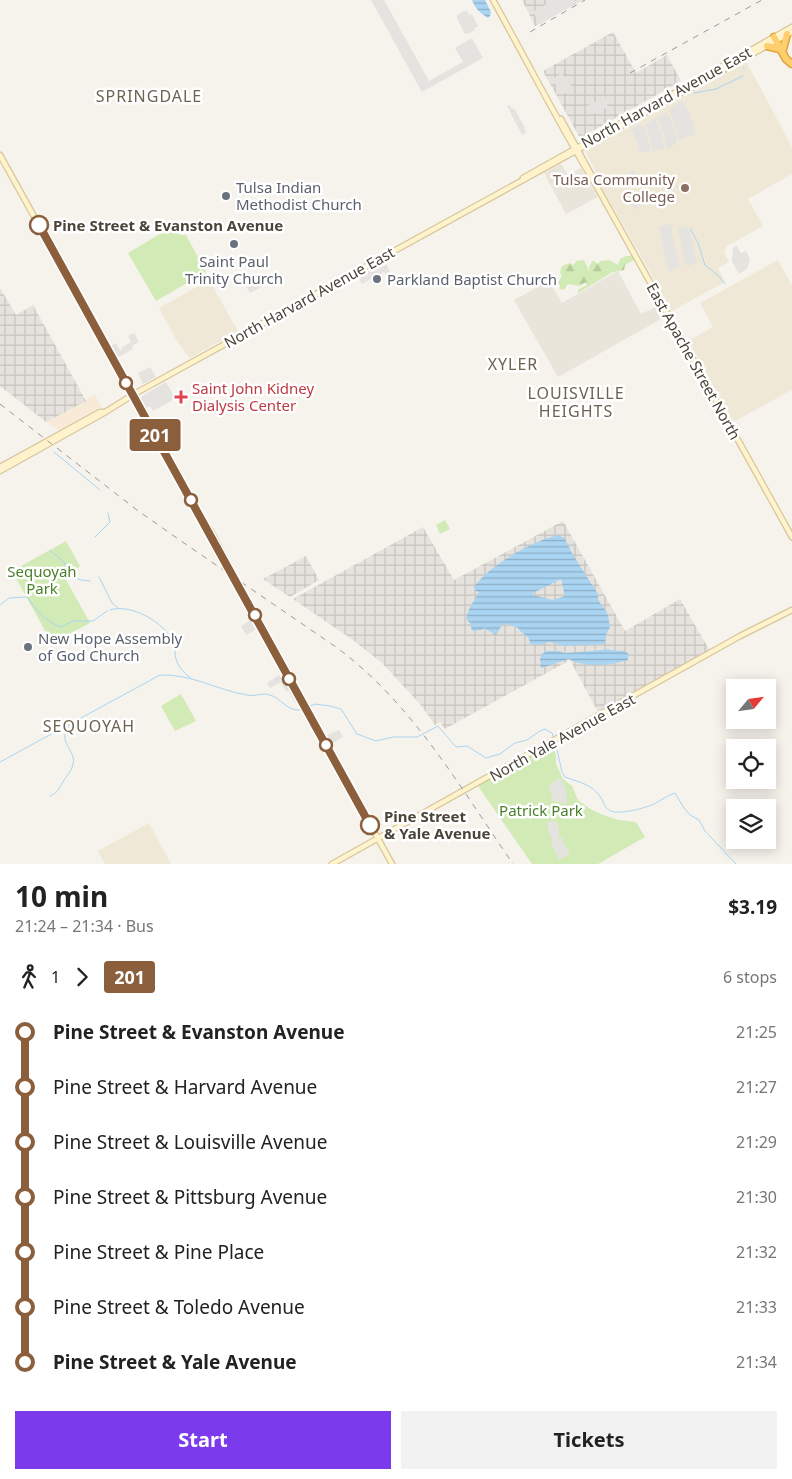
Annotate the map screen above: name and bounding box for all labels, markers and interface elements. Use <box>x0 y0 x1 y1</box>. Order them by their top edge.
street label: North Harvard Avenue East <box>577 41 755 152</box>
district label: SPRINGDALE <box>96 85 202 107</box>
place label: Tulsa Community College <box>553 169 675 206</box>
place label: Tulsa Indian Methodist Church <box>236 177 362 214</box>
marker: Tulsa Community College <box>679 182 691 194</box>
marker: Tulsa Indian Methodist Church <box>220 190 232 202</box>
marker: Pine Street & Evanston Avenue <box>29 215 49 235</box>
place label: Pine Street & Evanston Avenue <box>53 215 283 235</box>
marker: Saint Paul Trinity Church <box>228 238 240 250</box>
street label: North Harvard Avenue East <box>220 241 398 352</box>
place label: Saint Paul Trinity Church <box>185 251 283 288</box>
place label: Parkland Baptist Church <box>387 269 557 289</box>
marker: Parkland Baptist Church <box>371 273 383 285</box>
street label: East Apache Street North <box>642 279 746 443</box>
district label: XYLER <box>488 353 538 375</box>
unlabelled marker <box>119 376 133 390</box>
place label: Saint John Kidney Dialysis Center <box>192 378 315 415</box>
district label: LOUISVILLE HEIGHTS <box>527 382 625 422</box>
marker: Saint John Kidney Dialysis Center <box>174 390 188 404</box>
line badge: 201 <box>126 419 184 451</box>
text: 201 <box>140 423 170 447</box>
unlabelled marker <box>184 493 198 507</box>
park label: Sequoyah Park <box>7 561 77 598</box>
unlabelled marker <box>248 608 262 622</box>
place label: New Hope Assembly of God Church <box>38 628 183 665</box>
marker: New Hope Assembly of God Church <box>22 641 34 653</box>
unlabelled marker <box>282 672 296 686</box>
north arrow <box>726 679 776 729</box>
map controls <box>726 679 776 849</box>
street label: North Yale Avenue East <box>486 688 639 785</box>
district label: SEQUOYAH <box>43 715 135 737</box>
unlabelled marker <box>319 738 333 752</box>
button: locate <box>726 739 776 789</box>
button: layers <box>726 799 776 849</box>
park label: Patrick Park <box>499 800 583 820</box>
place label: Pine Street & Yale Avenue <box>384 806 491 843</box>
marker: Pine Street & Yale Avenue <box>360 815 380 835</box>
text: 10 min <box>15 877 108 915</box>
text: $3.19 <box>728 894 777 920</box>
text: 21:24 – 21:34 · Bus <box>15 915 154 937</box>
icon: walk <box>15 963 43 991</box>
icon: forward <box>68 963 96 991</box>
text: 201 <box>114 965 145 989</box>
text: 1 <box>51 966 60 988</box>
text: 6 stops <box>723 966 777 988</box>
text: Pine Street & Evanston Avenue <box>53 1019 345 1045</box>
text: 21:25 <box>736 1021 777 1043</box>
text: Pine Street & Harvard Avenue <box>53 1074 317 1100</box>
text: 21:27 <box>736 1076 777 1098</box>
text: Pine Street & Louisville Avenue <box>53 1129 328 1155</box>
text: 21:29 <box>736 1131 777 1153</box>
text: Pine Street & Pittsburg Avenue <box>53 1184 327 1210</box>
text: 21:30 <box>736 1186 777 1208</box>
text: Pine Street & Pine Place <box>53 1239 264 1265</box>
text: 21:32 <box>736 1241 777 1263</box>
text: Pine Street & Toledo Avenue <box>53 1294 305 1320</box>
text: 21:33 <box>736 1296 777 1318</box>
text: Pine Street & Yale Avenue <box>53 1349 297 1375</box>
text: 21:34 <box>736 1351 777 1373</box>
button: Start <box>15 1411 391 1469</box>
button: Tickets <box>401 1411 777 1469</box>

